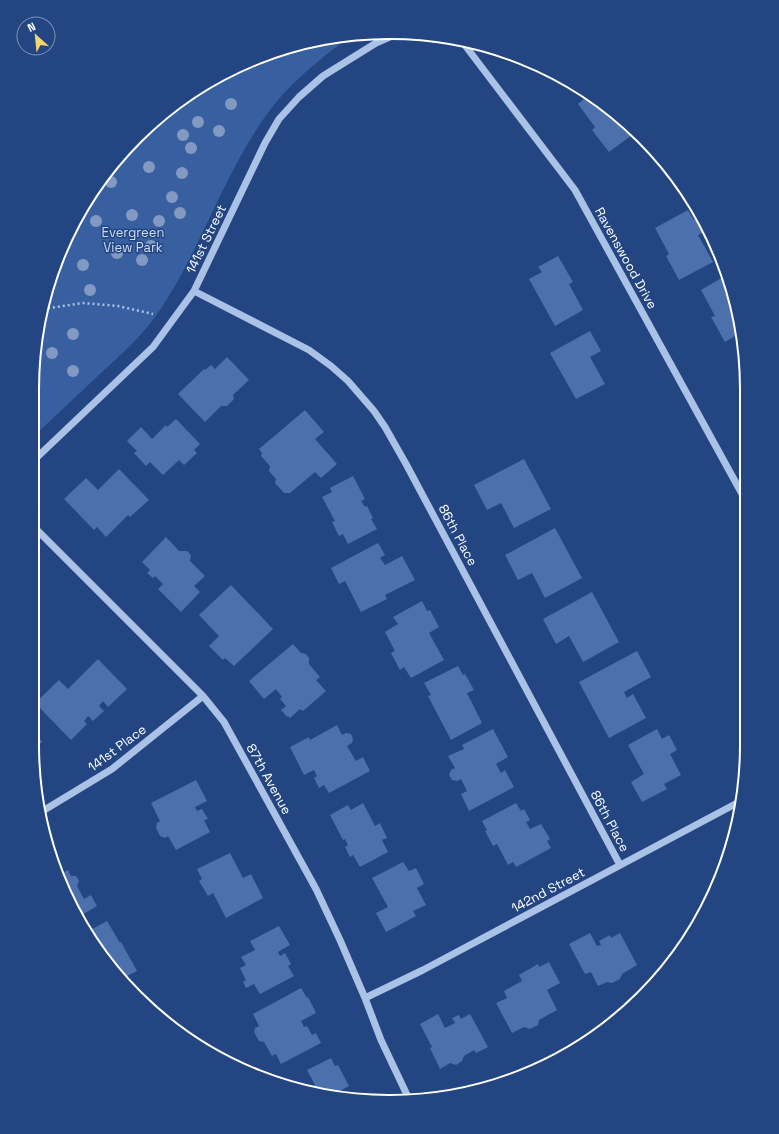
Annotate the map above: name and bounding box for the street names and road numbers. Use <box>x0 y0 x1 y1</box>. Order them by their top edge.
street label: 141st Street <box>182 202 230 276</box>
street label: Ravenswood Drive <box>591 204 661 312</box>
street label: 86th Place <box>435 501 481 569</box>
street label: 141st Place <box>85 721 149 775</box>
street label: 87th Avenue <box>243 741 295 817</box>
street label: 86th Place <box>587 787 633 855</box>
street label: 142nd Street <box>508 864 588 916</box>

